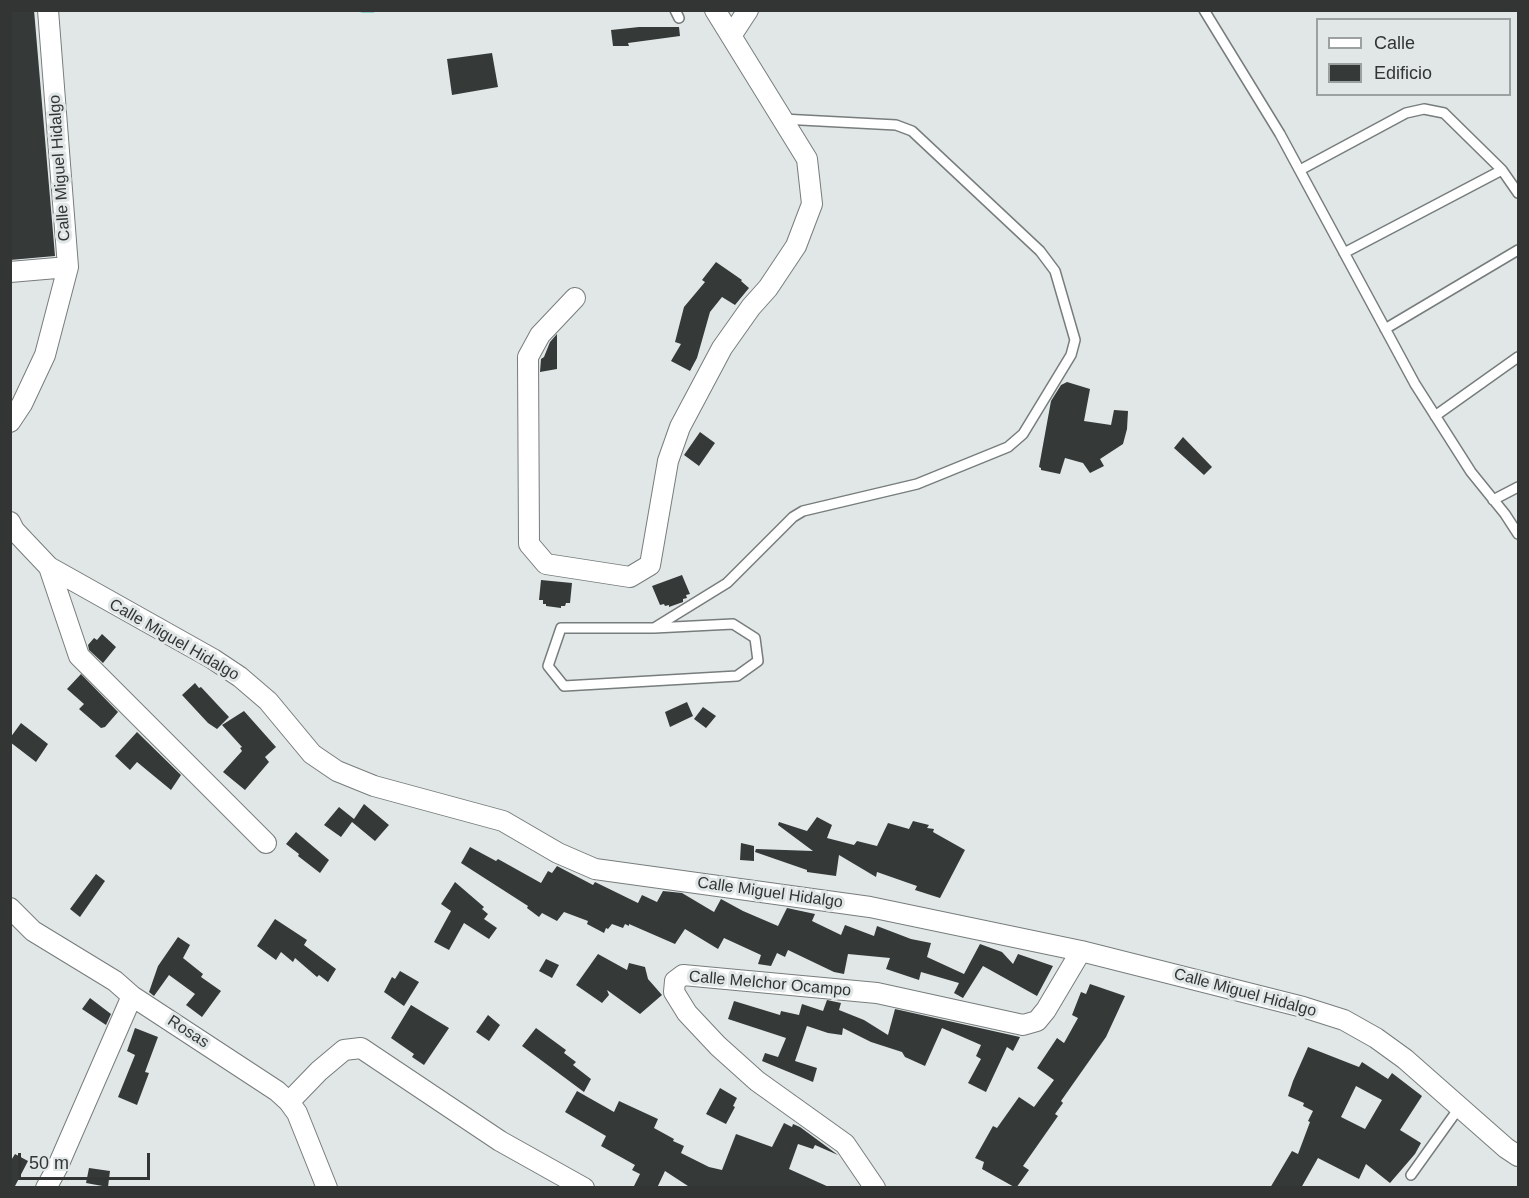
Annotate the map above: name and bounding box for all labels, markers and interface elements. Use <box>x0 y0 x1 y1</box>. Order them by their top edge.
legend <box>1316 18 1511 96</box>
text: Calle <box>1374 33 1415 53</box>
text: Edificio <box>1374 63 1432 83</box>
street label: Calle Miguel Hidalgo <box>45 94 75 242</box>
street label: Calle Miguel Hidalgo <box>106 595 242 685</box>
street label: Calle Miguel Hidalgo <box>696 873 844 913</box>
street label: Calle Miguel Hidalgo <box>1172 965 1318 1021</box>
street label: Calle Melchor Ocampo <box>688 967 852 1001</box>
street label: Rosas <box>164 1012 212 1052</box>
scale bar <box>21 1141 153 1179</box>
text: 50 m <box>29 1153 69 1173</box>

